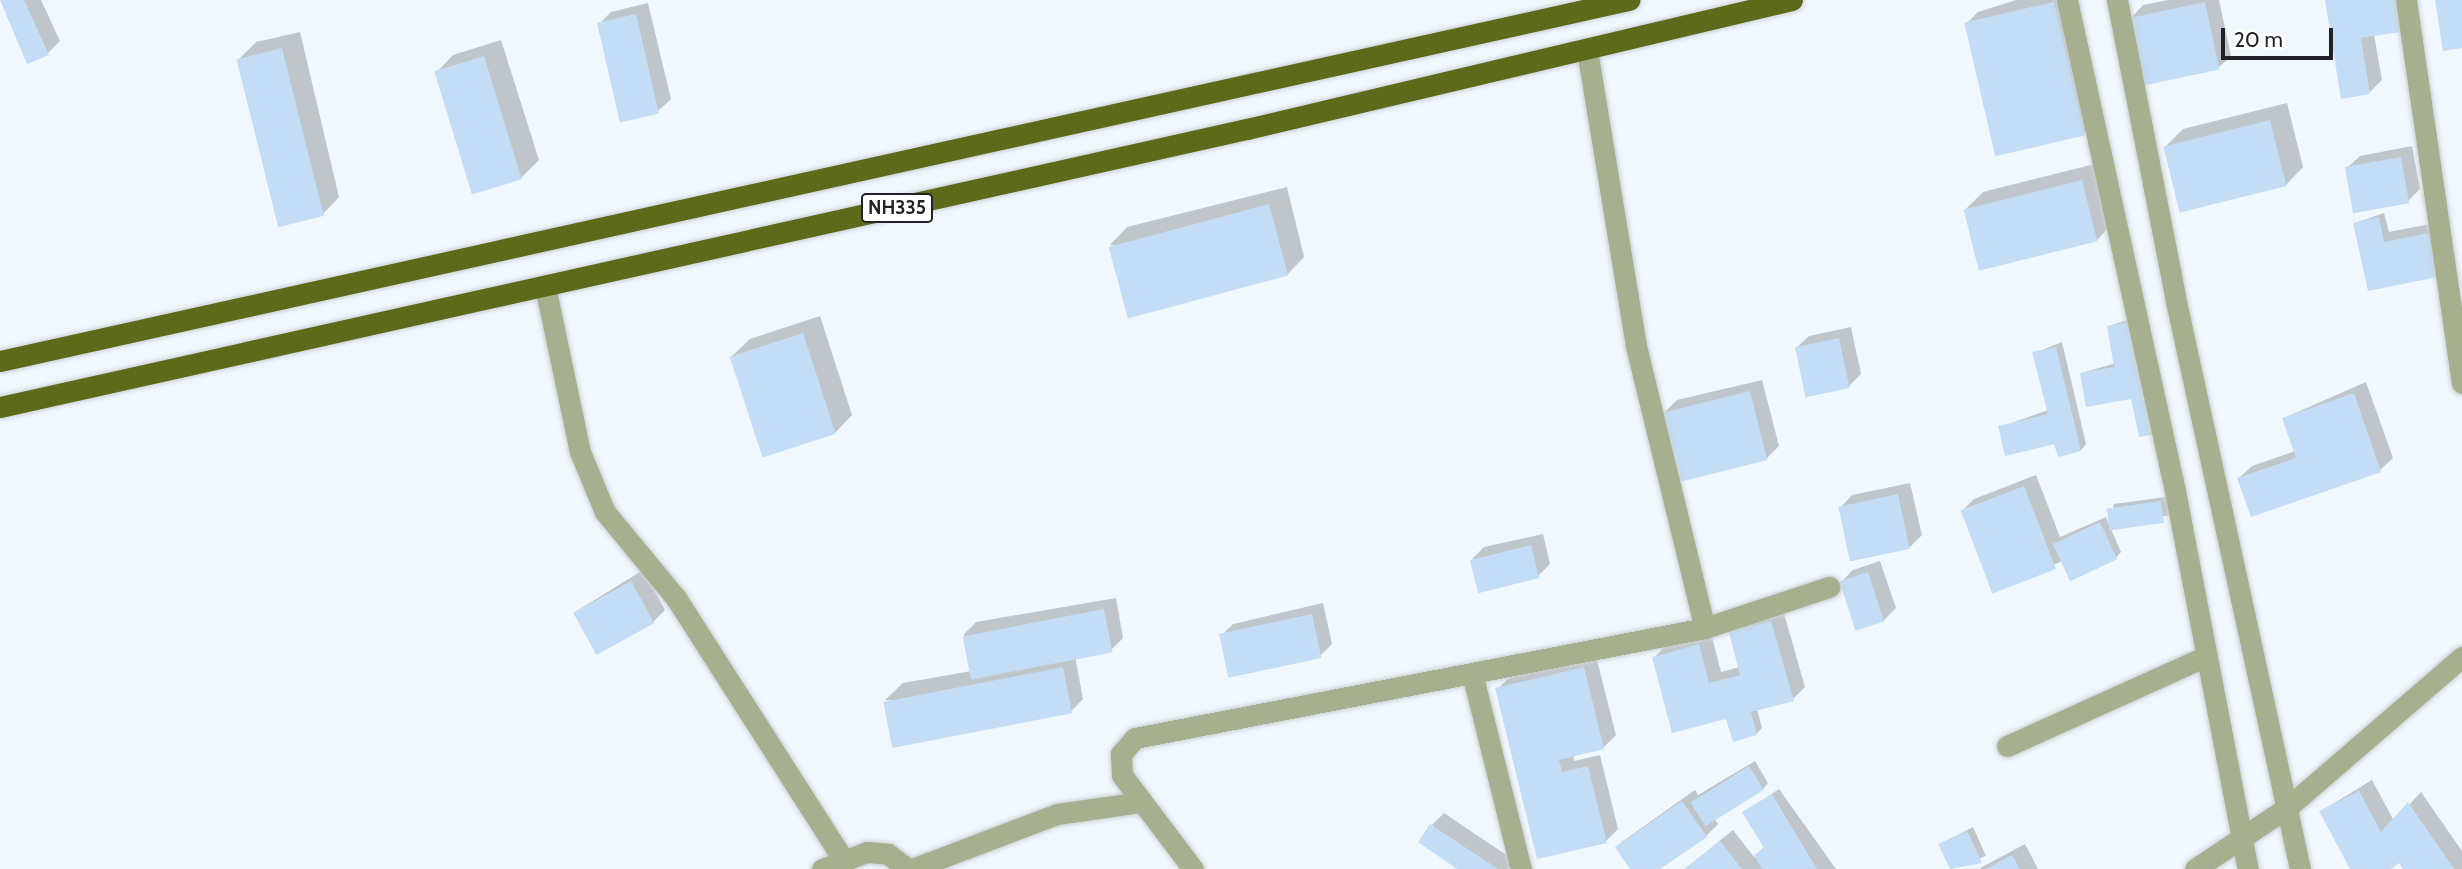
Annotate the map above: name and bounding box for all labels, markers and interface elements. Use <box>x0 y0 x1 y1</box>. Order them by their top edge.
scale bar <box>2224 14 2336 58</box>
text: 20 m <box>2234 27 2283 52</box>
road number: NH335 <box>860 192 934 224</box>

